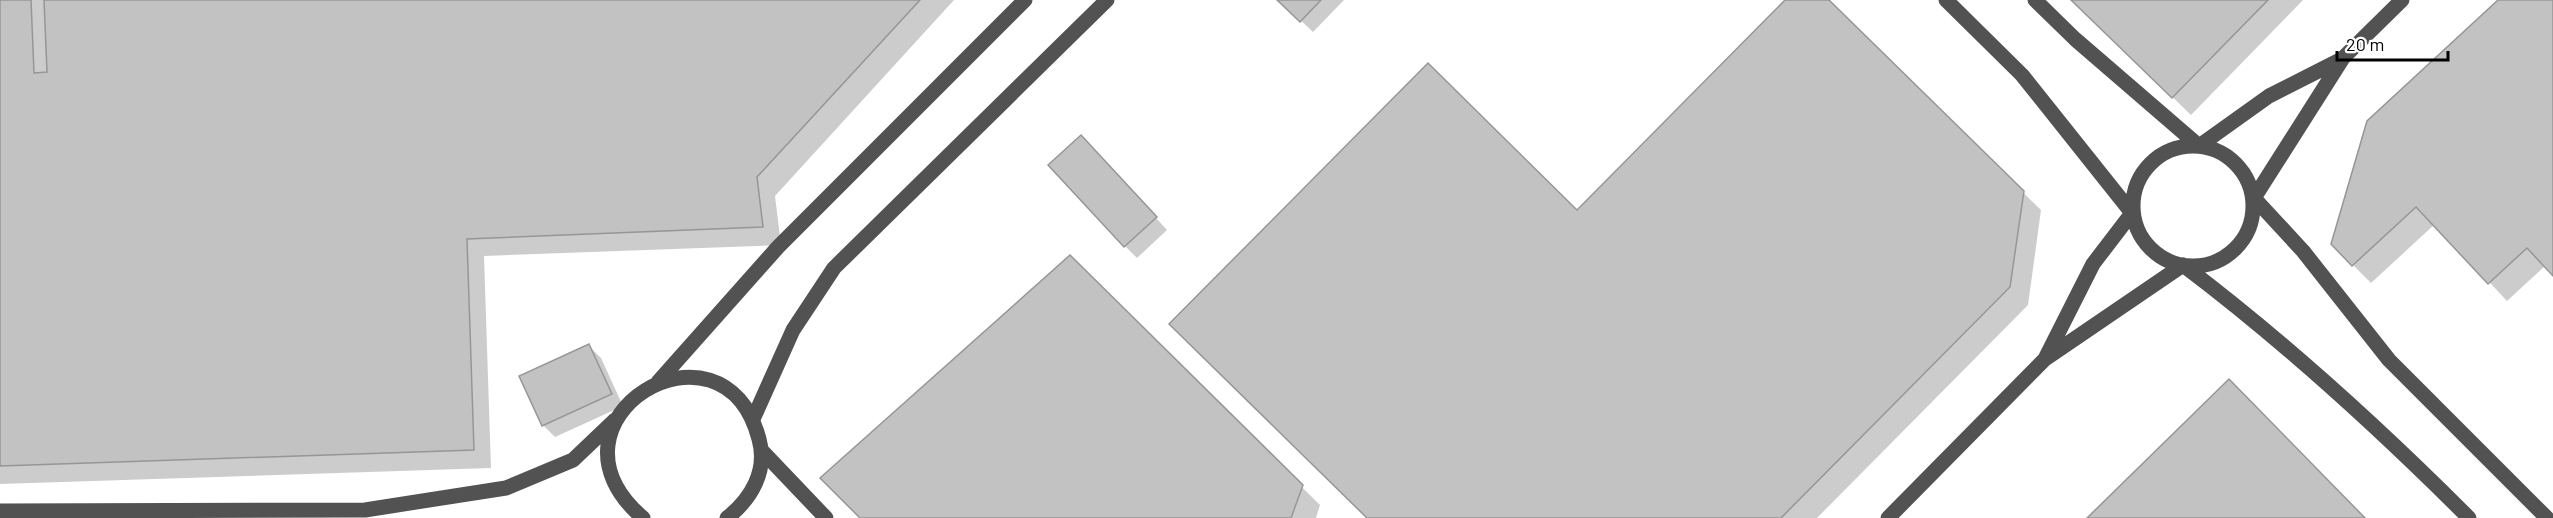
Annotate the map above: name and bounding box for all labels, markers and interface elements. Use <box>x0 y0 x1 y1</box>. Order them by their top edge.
scale bar <box>2337 24 2448 62</box>
text: 20 m <box>2346 33 2384 55</box>

